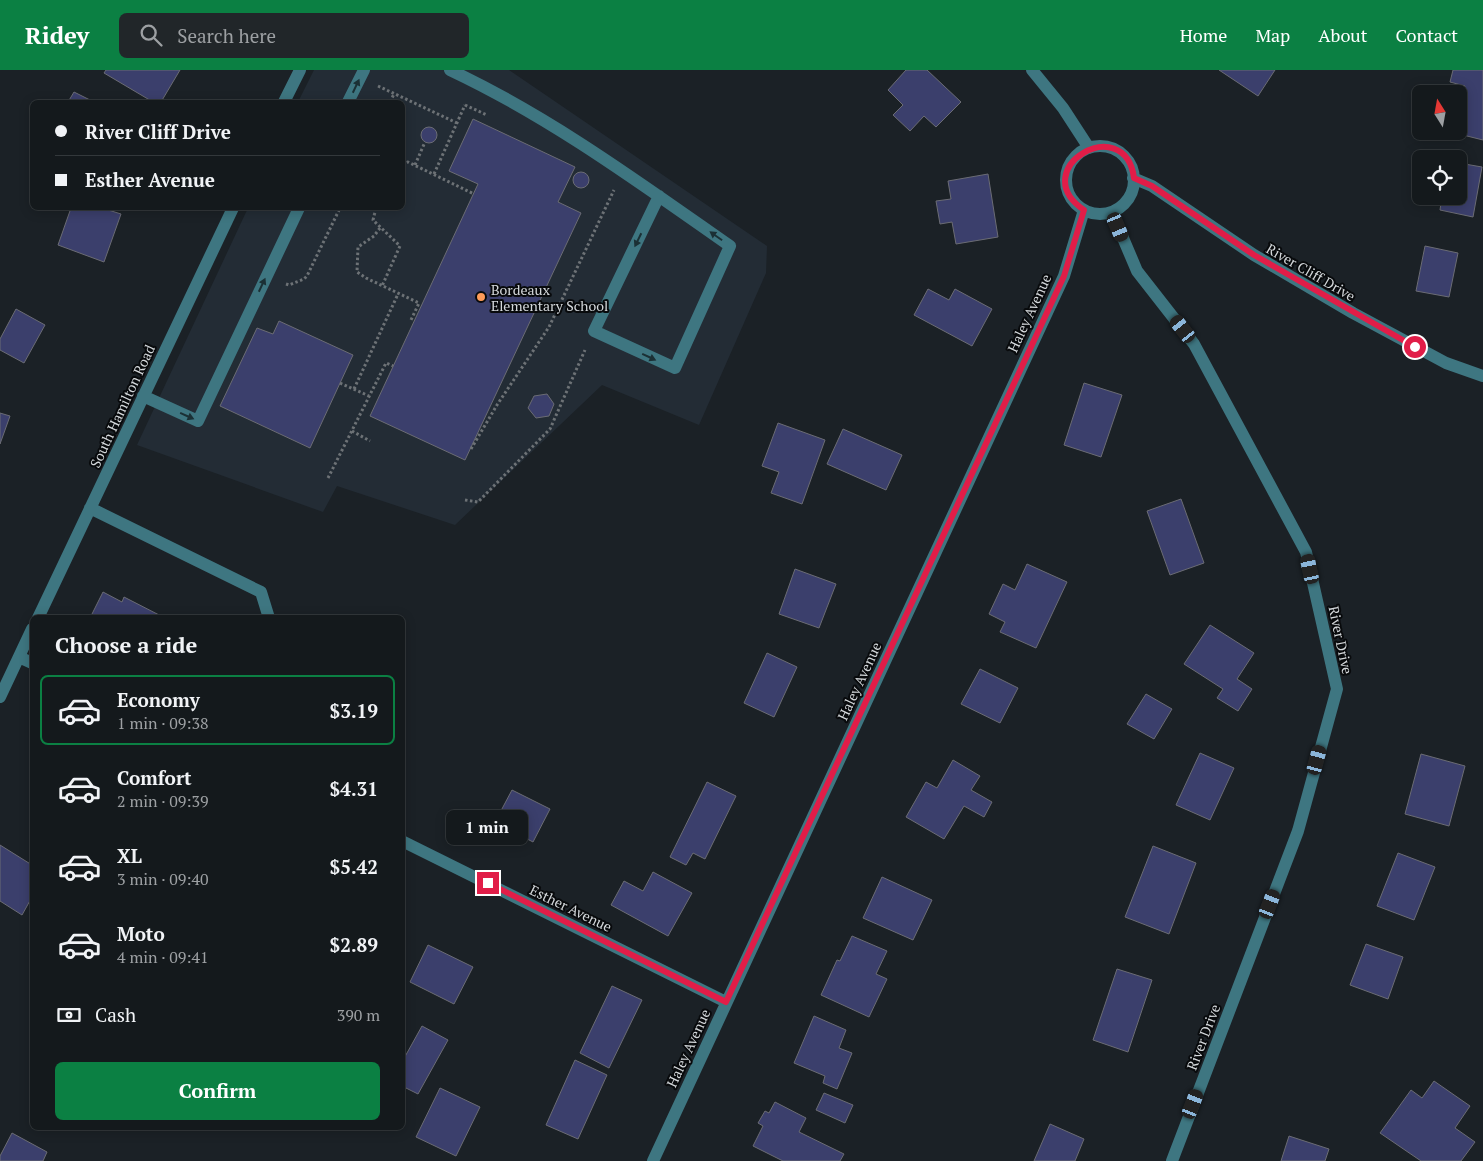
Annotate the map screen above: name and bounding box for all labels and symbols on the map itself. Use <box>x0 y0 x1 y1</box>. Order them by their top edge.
one-way arrow <box>352 79 360 93</box>
north arrow <box>1412 85 1468 140</box>
car <box>1105 210 1130 244</box>
one-way arrow <box>709 231 723 241</box>
one-way arrow <box>634 233 642 247</box>
street label: River Cliff Drive <box>1263 239 1359 305</box>
street label: Haley Avenue <box>1003 271 1055 355</box>
one-way arrow <box>259 278 267 292</box>
place label: Bordeaux Elementary School <box>491 280 608 315</box>
marker: Bordeaux Elementary School <box>475 291 487 303</box>
car <box>1167 313 1198 345</box>
route start <box>1404 336 1426 358</box>
street label: South Hamilton Road <box>85 341 159 471</box>
one-way arrow <box>642 353 656 361</box>
one-way arrow <box>180 412 194 420</box>
car <box>1299 553 1320 585</box>
street label: River Drive <box>1325 604 1357 676</box>
street label: Haley Avenue <box>833 639 885 723</box>
car <box>1305 744 1328 776</box>
callout: 1 min <box>447 810 529 846</box>
route end <box>477 872 499 894</box>
street label: Esther Avenue <box>527 880 615 936</box>
car <box>1257 887 1282 921</box>
street label: River Drive <box>1182 1001 1224 1073</box>
street label: Haley Avenue <box>662 1006 714 1090</box>
car <box>1180 1087 1205 1121</box>

